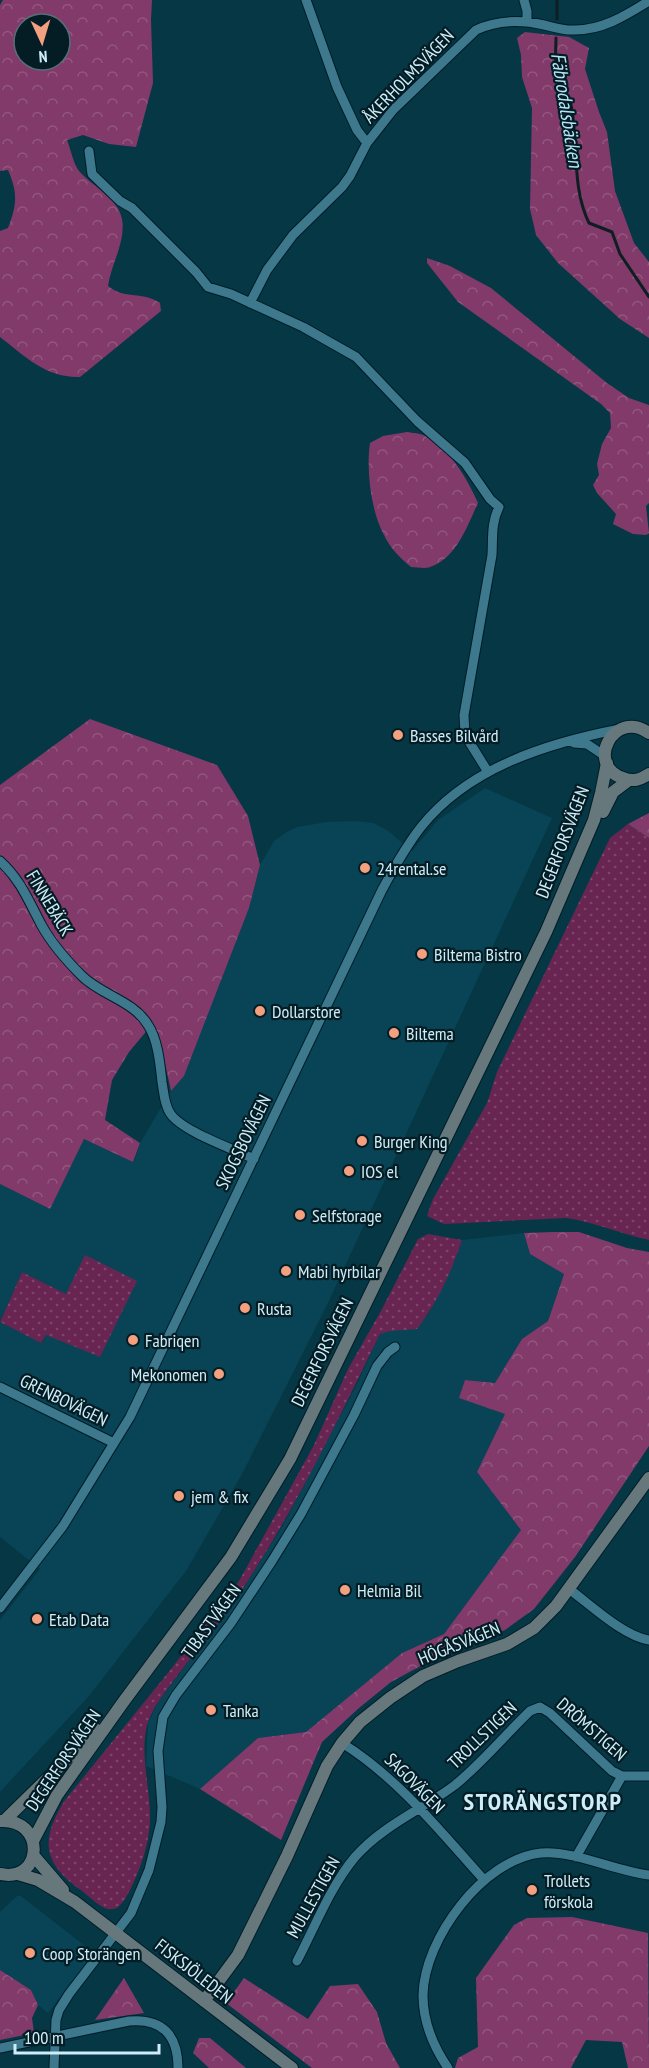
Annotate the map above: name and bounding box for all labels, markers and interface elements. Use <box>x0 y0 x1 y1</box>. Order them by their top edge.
north arrow <box>12 12 72 72</box>
street label: ÅKERHOLMSVÄGEN <box>357 24 459 128</box>
text: N <box>38 47 48 67</box>
water label: Fäbrodalsbäcken <box>545 51 589 170</box>
place label: Basses Bilvård <box>410 724 499 747</box>
marker: Basses Bilvård <box>391 728 405 742</box>
street label: DEGERFORSVÄGEN <box>530 783 594 901</box>
place label: 24rental.se <box>377 857 447 880</box>
marker: 24rental.se <box>358 861 372 875</box>
street label: FINNEBÄCK <box>21 866 79 940</box>
place label: Biltema Bistro <box>434 943 522 966</box>
marker: Biltema Bistro <box>415 947 429 961</box>
place label: Dollarstore <box>272 1000 341 1023</box>
marker: Dollarstore <box>253 1004 267 1018</box>
place label: Biltema <box>406 1022 454 1045</box>
marker: Biltema <box>387 1026 401 1040</box>
street label: SKOGSBOVÄGEN <box>210 1091 276 1193</box>
place label: Burger King <box>374 1130 448 1153</box>
marker: Burger King <box>355 1134 369 1148</box>
place label: IOS el <box>361 1160 399 1183</box>
marker: IOS el <box>342 1164 356 1178</box>
place label: Selfstorage <box>312 1204 382 1227</box>
marker: Selfstorage <box>293 1208 307 1222</box>
place label: Mabi hyrbilar <box>298 1260 380 1283</box>
marker: Mabi hyrbilar <box>279 1264 293 1278</box>
street label: DEGERFORSVÄGEN <box>286 1294 358 1410</box>
place label: Rusta <box>257 1297 292 1320</box>
marker: Rusta <box>238 1301 252 1315</box>
place label: Fabriqen <box>145 1329 199 1352</box>
marker: Fabriqen <box>126 1333 140 1347</box>
place label: Mekonomen <box>131 1363 207 1386</box>
marker: Mekonomen <box>212 1367 226 1381</box>
street label: GRENBOVÄGEN <box>16 1369 112 1431</box>
place label: jem & fix <box>191 1485 249 1508</box>
marker: jem & fix <box>172 1489 186 1503</box>
street label: TIBASTVÄGEN <box>176 1579 246 1663</box>
place label: Helmia Bil <box>357 1579 422 1602</box>
marker: Helmia Bil <box>338 1583 352 1597</box>
place label: Etab Data <box>49 1608 109 1631</box>
marker: Etab Data <box>30 1612 44 1626</box>
street label: HÖGÅSVÄGEN <box>415 1616 503 1670</box>
street label: DRÖMSTIGEN <box>552 1692 632 1766</box>
street label: TROLLSTIGEN <box>443 1696 521 1774</box>
place label: Tanka <box>223 1699 259 1722</box>
marker: Tanka <box>204 1703 218 1717</box>
street label: DEGERFORSVÄGEN <box>20 1705 106 1815</box>
street label: SAGOVÄGEN <box>380 1748 450 1818</box>
district label: STORÄNGSTORP <box>464 1786 622 1817</box>
street label: MULLESTIGEN <box>281 1852 345 1942</box>
place label: Trollets förskola <box>544 1869 593 1913</box>
marker: Trollets förskola <box>525 1883 539 1897</box>
street label: FISKSJÖLEDEN <box>151 1934 237 2008</box>
place label: Coop Storängen <box>42 1942 140 1965</box>
marker: Coop Storängen <box>23 1946 37 1960</box>
scale bar <box>15 2017 159 2055</box>
text: 100 m <box>24 2026 64 2049</box>

